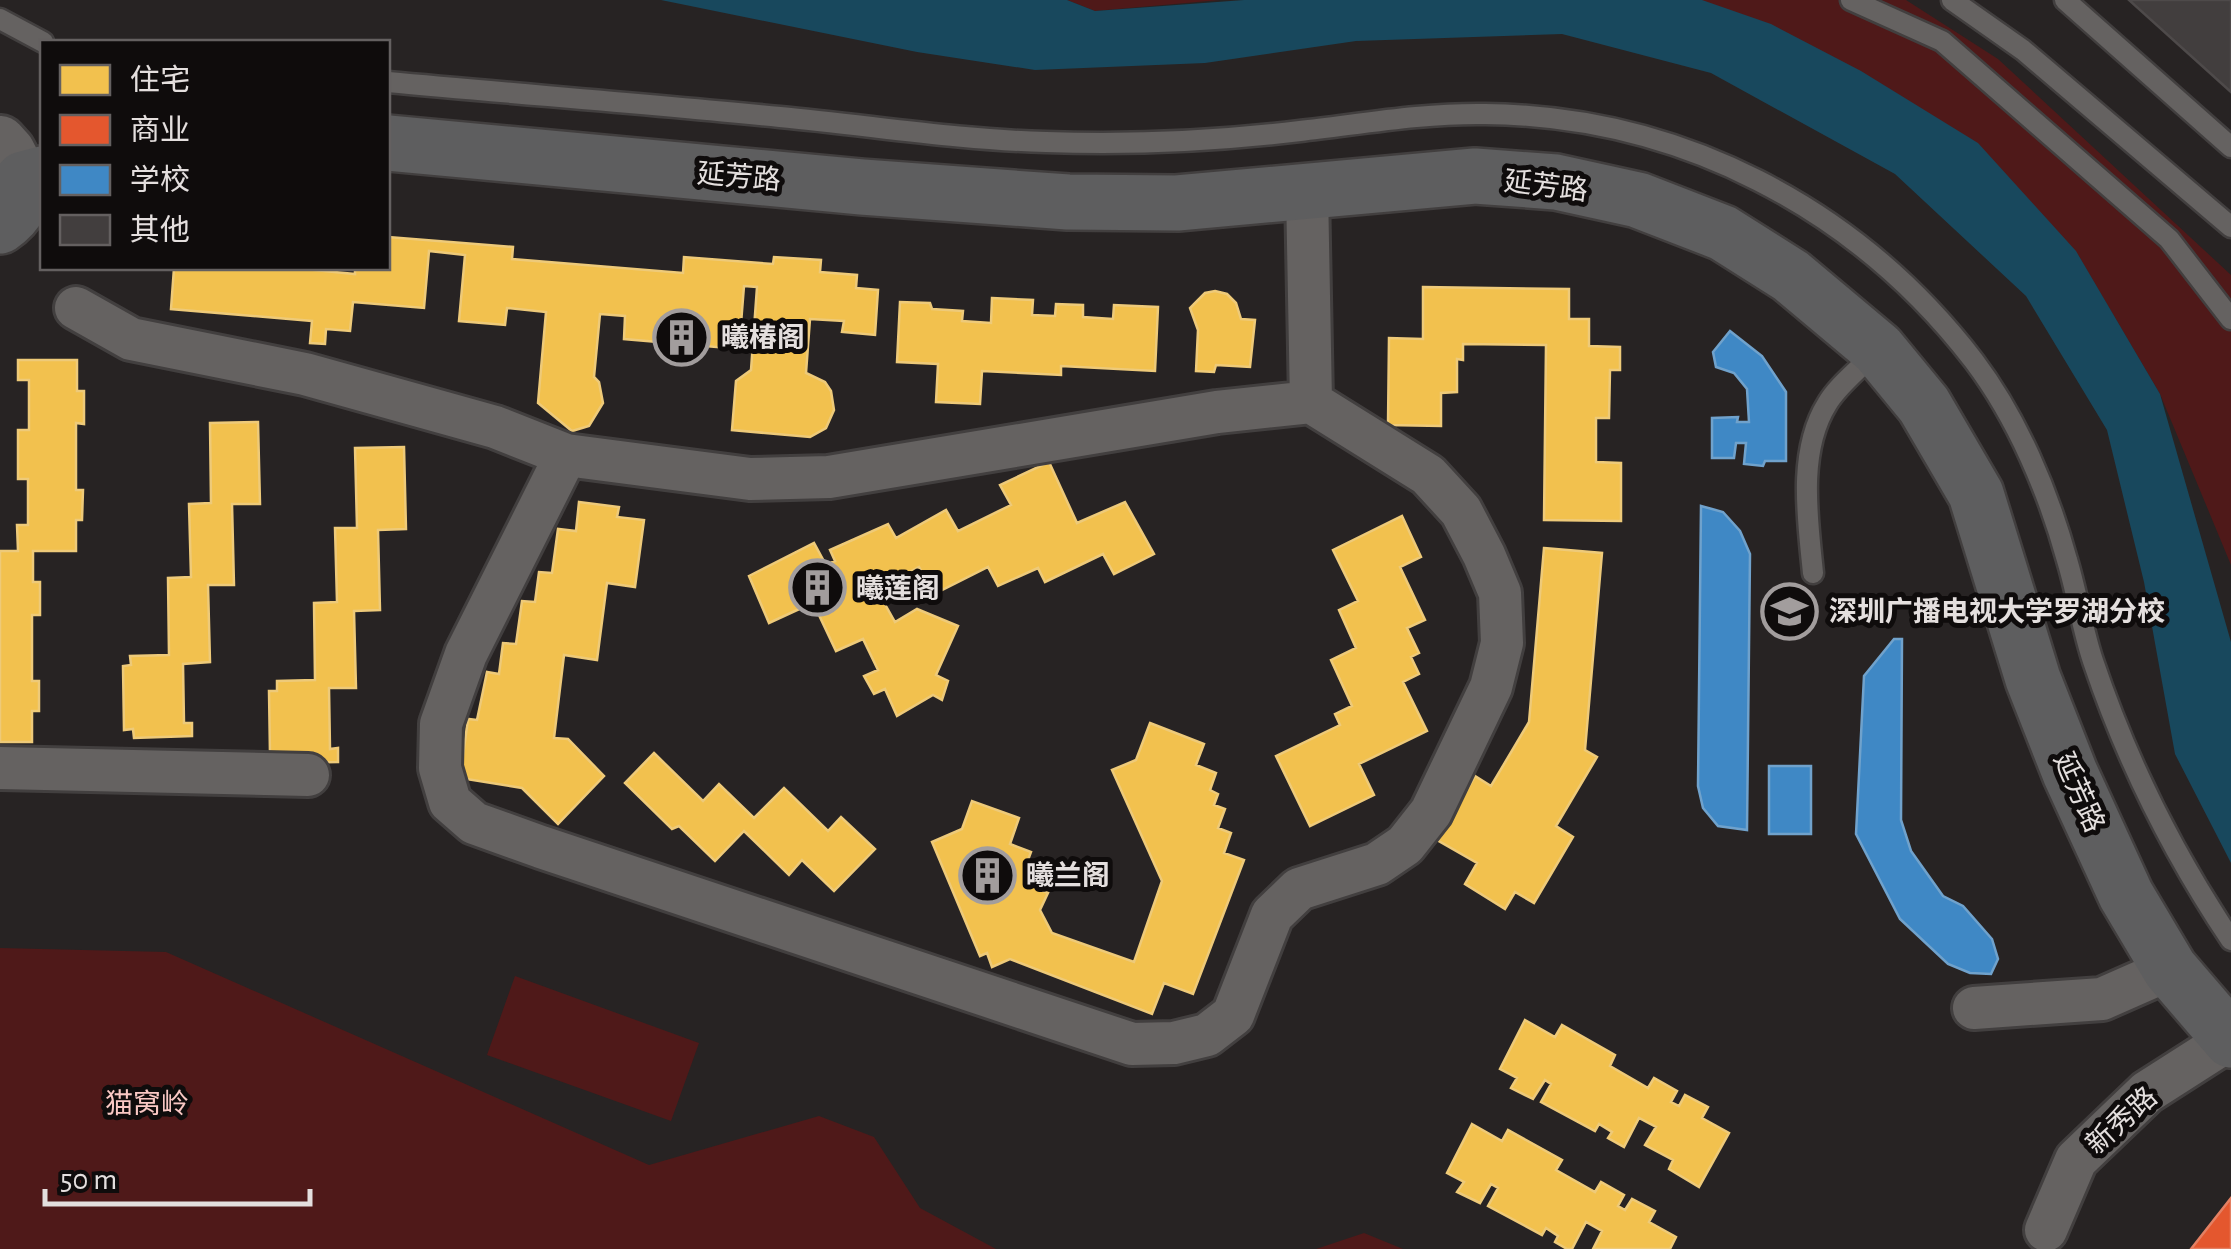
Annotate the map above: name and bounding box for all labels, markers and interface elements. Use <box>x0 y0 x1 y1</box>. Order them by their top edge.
legend <box>40 40 390 270</box>
text: 住宅 <box>130 64 190 96</box>
text: 商业 <box>130 114 190 146</box>
street label: 延芳路 <box>696 158 782 196</box>
text: 学校 <box>130 164 190 196</box>
street label: 延芳路 <box>1502 166 1589 206</box>
text: 其他 <box>130 214 190 246</box>
building icon: 曦椿阁 <box>652 307 712 367</box>
place label: 曦椿阁 <box>721 322 805 353</box>
building icon: 曦莲阁 <box>787 558 847 618</box>
place label: 曦莲阁 <box>856 573 940 604</box>
school or university icon: 深圳广播电视大学罗湖分校 <box>1760 581 1820 641</box>
place label: 深圳广播电视大学罗湖分校 <box>1829 596 2165 627</box>
street label: 延芳路 <box>2048 748 2110 837</box>
building icon: 曦兰阁 <box>957 845 1017 905</box>
place label: 曦兰阁 <box>1026 860 1110 891</box>
street label: 新秀路 <box>2080 1081 2163 1160</box>
park label: 猫窝岭 <box>105 1089 189 1119</box>
scale bar <box>45 1144 310 1206</box>
text: 50 m <box>60 1165 117 1195</box>

